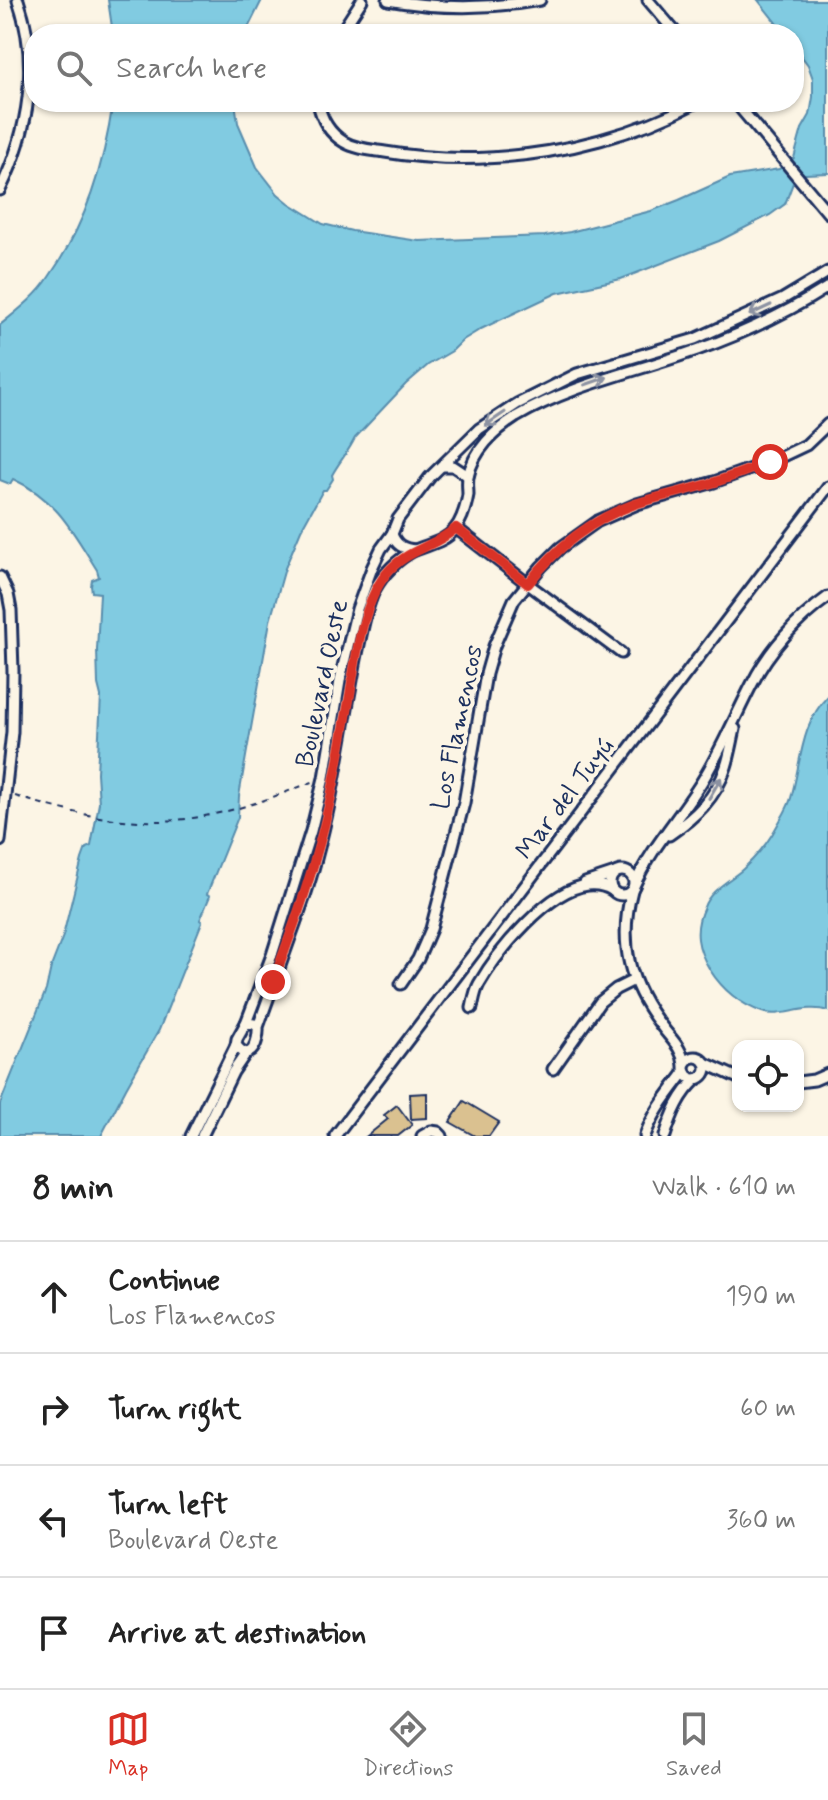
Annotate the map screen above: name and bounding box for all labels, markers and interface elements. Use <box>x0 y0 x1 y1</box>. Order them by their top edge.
search box <box>24 24 804 112</box>
icon: search <box>52 46 96 90</box>
text: Search here <box>116 49 267 88</box>
one-way arrow <box>748 303 772 318</box>
one-way arrow <box>583 373 608 388</box>
one-way arrow <box>484 411 507 427</box>
route start <box>752 444 788 480</box>
street label: Boulevard Oeste <box>289 596 357 770</box>
street label: Los Flamencos <box>424 642 492 813</box>
street label: Mar del Tuyú <box>509 731 623 867</box>
one-way arrow <box>708 777 723 801</box>
route end <box>255 964 291 1000</box>
map controls <box>732 1040 804 1112</box>
button: locate <box>732 1040 804 1112</box>
text: 8 min <box>32 1166 114 1211</box>
text: Walk · 610 m <box>652 1171 796 1205</box>
text: Continue <box>108 1261 220 1300</box>
icon: ahead <box>32 1275 76 1319</box>
text: 190 m <box>726 1280 796 1314</box>
text: Los Flamencos <box>108 1300 276 1334</box>
icon: right <box>32 1387 76 1431</box>
text: Turn right <box>108 1390 241 1429</box>
text: 60 m <box>740 1392 796 1426</box>
text: Turn left <box>108 1485 228 1524</box>
icon: left <box>32 1499 76 1543</box>
text: 360 m <box>727 1504 796 1538</box>
text: Boulevard Oeste <box>108 1524 278 1558</box>
icon: arrive <box>32 1611 76 1655</box>
text: Arrive at destination <box>108 1614 366 1653</box>
tab: Map <box>106 1707 150 1783</box>
tab: Directions <box>363 1707 453 1783</box>
tab: Saved <box>666 1707 722 1783</box>

